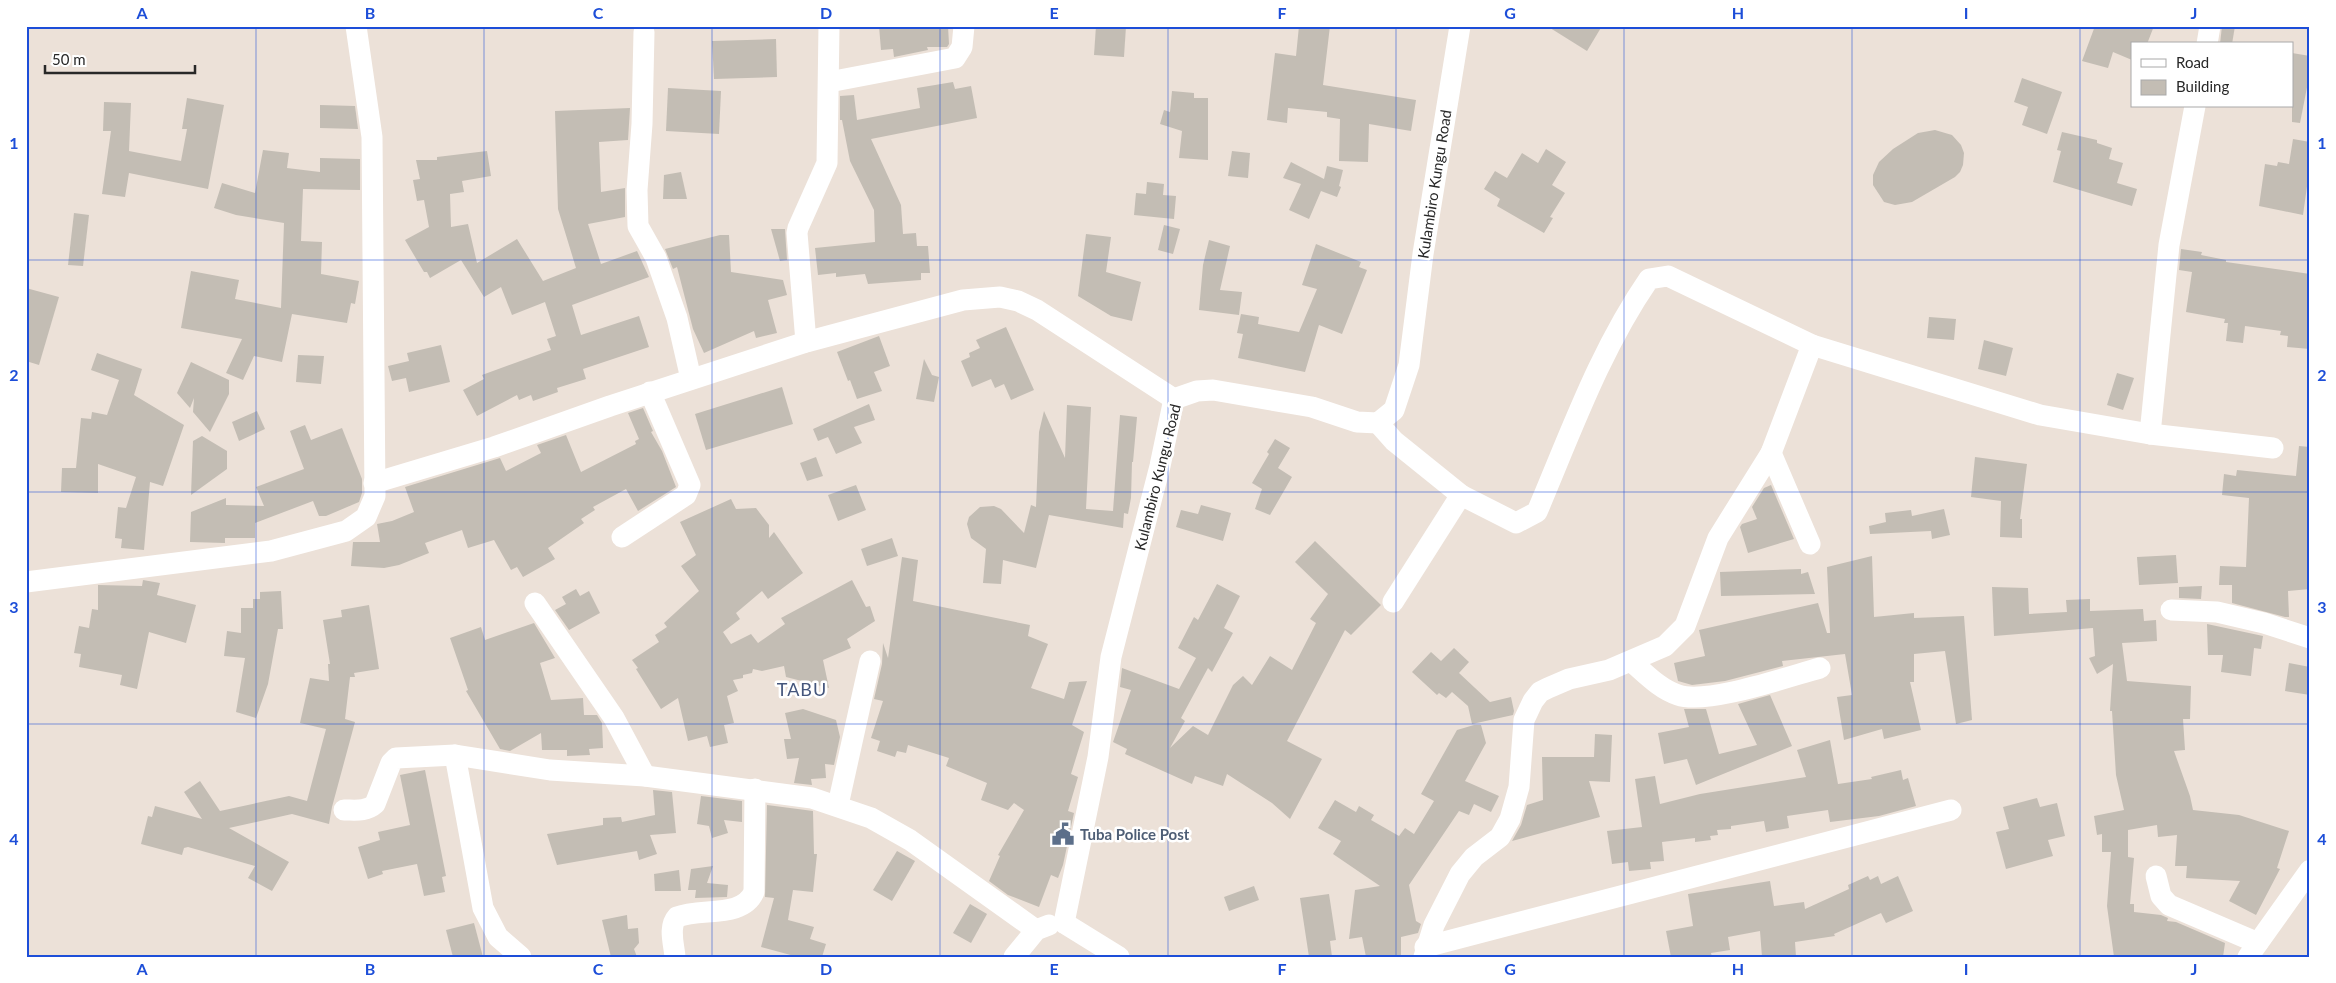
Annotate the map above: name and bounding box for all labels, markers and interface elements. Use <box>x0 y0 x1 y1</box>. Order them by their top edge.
text: A <box>135 3 148 22</box>
text: B <box>365 3 375 22</box>
text: C <box>593 3 604 22</box>
text: D <box>820 3 832 22</box>
text: E <box>1049 3 1059 22</box>
text: F <box>1277 3 1287 22</box>
text: G <box>1504 3 1516 22</box>
text: H <box>1732 3 1744 22</box>
text: I <box>1964 3 1968 22</box>
text: J <box>2191 3 2197 22</box>
scale bar <box>45 42 195 74</box>
legend <box>2131 42 2294 108</box>
text: 50 m <box>52 50 86 68</box>
text: Road <box>2176 53 2209 71</box>
text: Building <box>2176 77 2229 95</box>
street label: Kulambiro Kungu Road <box>1413 108 1455 260</box>
text: 1 <box>9 133 19 152</box>
text: 1 <box>2317 133 2327 152</box>
text: 2 <box>9 365 19 384</box>
text: 2 <box>2317 365 2327 384</box>
street label: Kulambiro Kungu Road <box>1130 402 1184 552</box>
text: 3 <box>9 597 19 616</box>
text: 3 <box>2317 597 2327 616</box>
district label: TABU <box>777 678 827 700</box>
public building icon: Tuba Police Post <box>1050 821 1076 847</box>
place label: Tuba Police Post <box>1080 825 1190 843</box>
text: 4 <box>9 829 19 848</box>
text: 4 <box>2317 829 2327 848</box>
text: A <box>135 959 148 978</box>
text: B <box>365 959 375 978</box>
text: C <box>593 959 604 978</box>
text: D <box>820 959 832 978</box>
text: E <box>1049 959 1059 978</box>
text: F <box>1277 959 1287 978</box>
text: G <box>1504 959 1516 978</box>
text: H <box>1732 959 1744 978</box>
text: I <box>1964 959 1968 978</box>
text: J <box>2191 959 2197 978</box>

